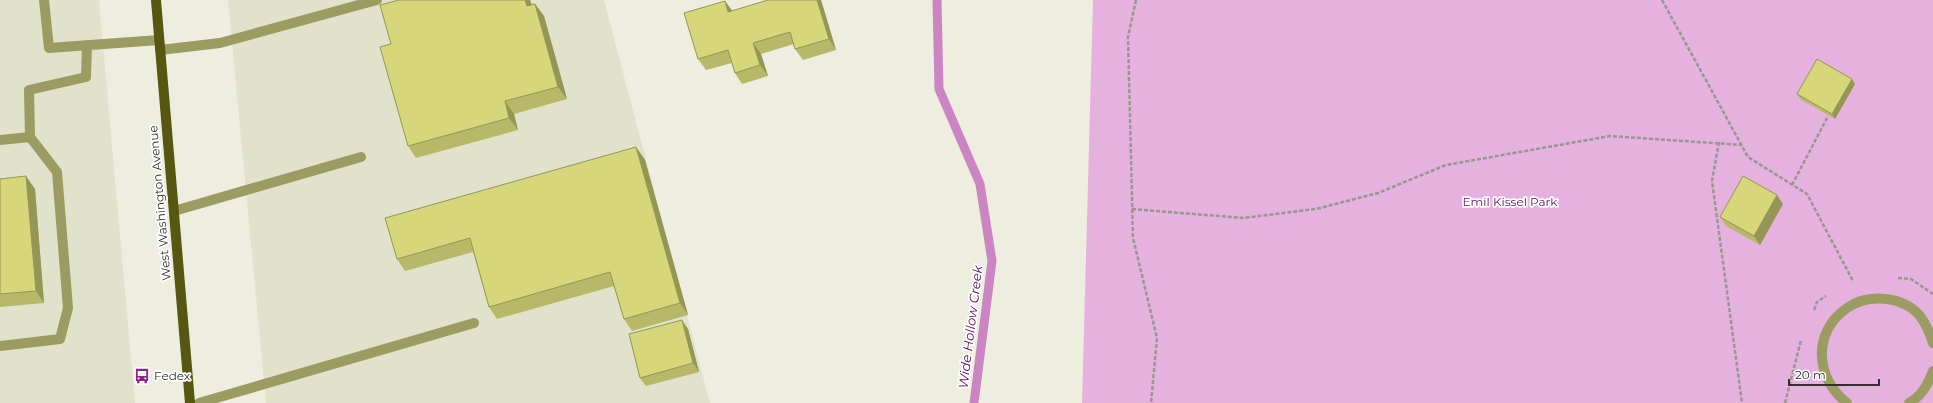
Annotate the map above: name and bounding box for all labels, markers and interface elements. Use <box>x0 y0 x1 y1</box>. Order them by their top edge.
street label: West Washington Avenue <box>145 125 174 281</box>
park label: Emil Kissel Park <box>1463 194 1558 209</box>
water label: Wide Hollow Creek <box>955 263 986 389</box>
scale bar <box>1789 361 1879 387</box>
bus stop icon: Fedex <box>133 367 151 385</box>
text: 20 m <box>1795 367 1826 382</box>
place label: Fedex <box>154 368 191 383</box>

